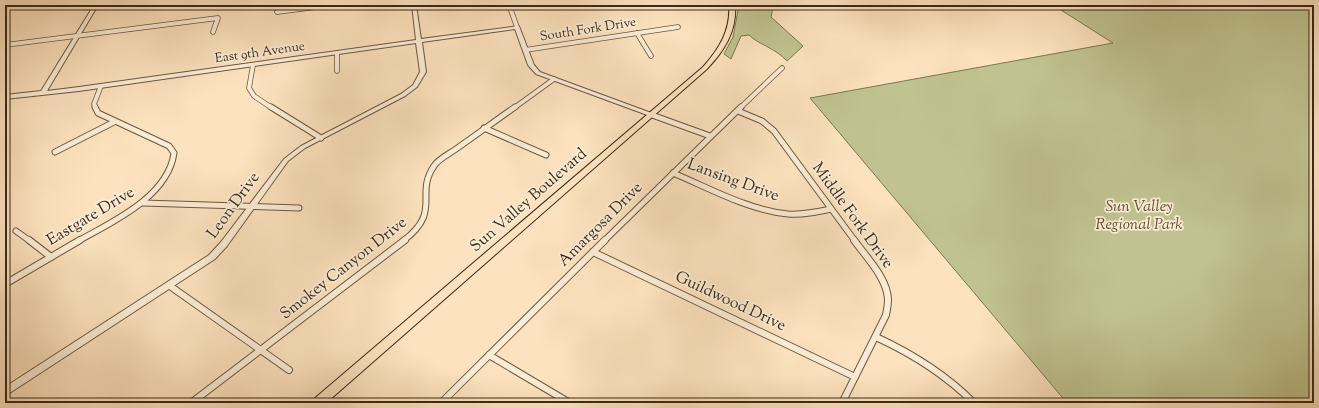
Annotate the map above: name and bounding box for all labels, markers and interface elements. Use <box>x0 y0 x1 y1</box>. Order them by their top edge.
street label: South Fork Drive <box>539 14 637 46</box>
street label: East 9th Avenue <box>214 38 306 68</box>
street label: Sun Valley Boulevard <box>465 144 593 258</box>
street label: Lansing Drive <box>684 154 782 208</box>
street label: Middle Fork Drive <box>806 158 898 274</box>
street label: Leon Drive <box>202 168 266 244</box>
street label: Amargosa Drive <box>553 177 649 273</box>
street label: Eastgate Drive <box>43 182 139 252</box>
park label: Sun Valley Regional Park <box>1096 196 1182 237</box>
street label: Smokey Canyon Drive <box>276 212 412 326</box>
street label: Guildwood Drive <box>671 266 789 338</box>

